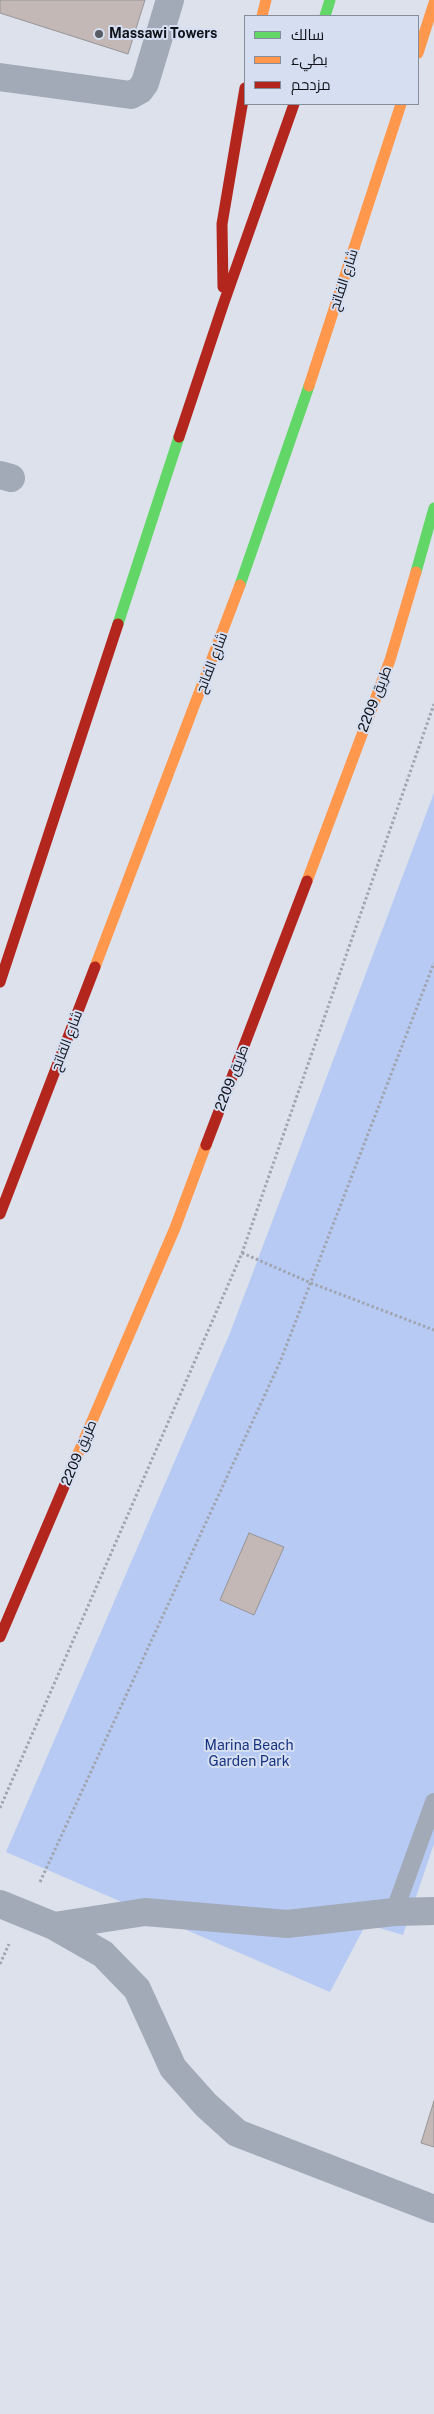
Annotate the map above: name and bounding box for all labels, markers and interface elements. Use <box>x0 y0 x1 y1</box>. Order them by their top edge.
legend <box>244 15 419 105</box>
place label: Massawi Towers <box>109 26 217 42</box>
text: سالك <box>291 26 324 43</box>
marker: Massawi Towers <box>93 28 105 40</box>
text: بطيء <box>291 51 328 68</box>
text: مزدحم <box>291 76 331 93</box>
street label: شارع الفاتح <box>326 247 362 313</box>
street label: شارع الفاتح <box>193 630 231 696</box>
street label: طريق 2209 <box>355 664 395 734</box>
street label: شارع الفاتح <box>48 1008 86 1074</box>
street label: طريق 2209 <box>212 1043 252 1113</box>
street label: طريق 2209 <box>58 1418 100 1488</box>
park label: Marina Beach Garden Park <box>205 1738 293 1770</box>

